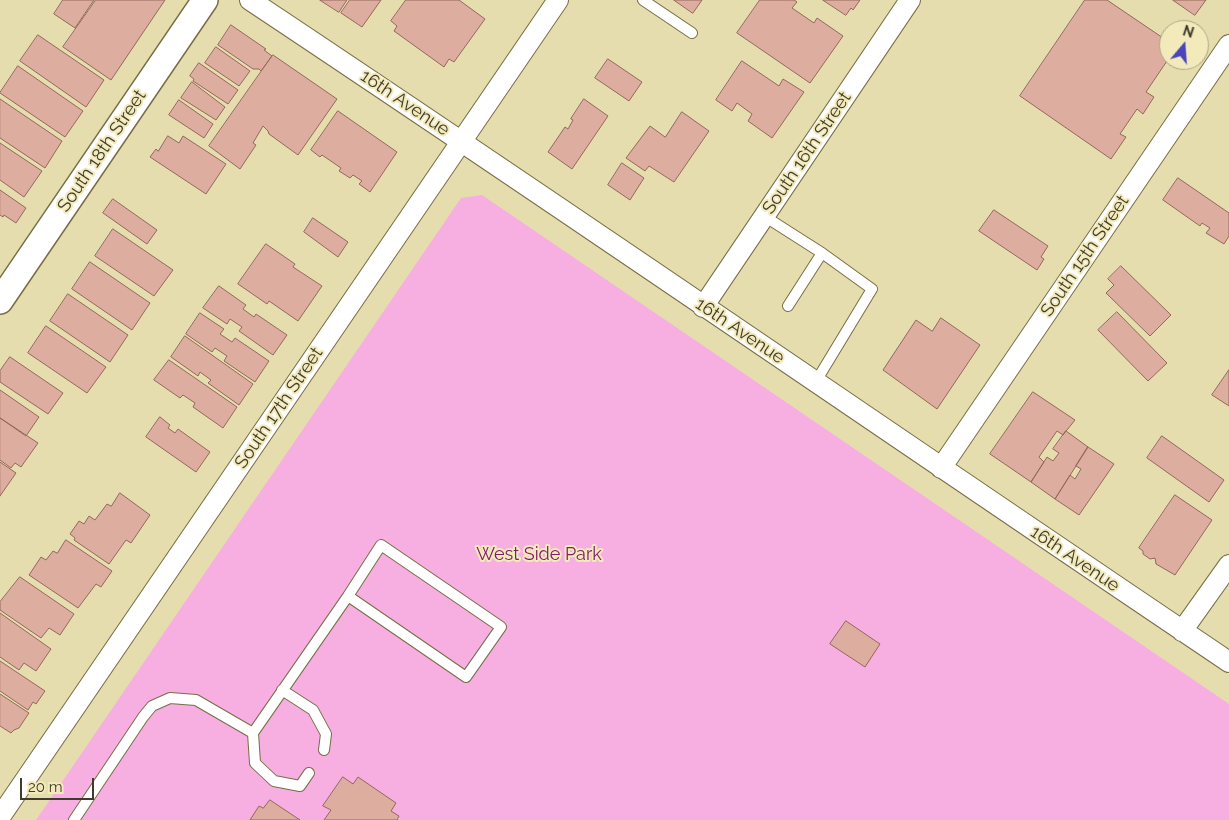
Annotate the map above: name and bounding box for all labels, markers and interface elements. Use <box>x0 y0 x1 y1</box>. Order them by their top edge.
north arrow <box>1159 20 1209 70</box>
text: N <box>1181 22 1196 41</box>
street label: 16th Avenue <box>356 65 454 141</box>
street label: South 18th Street <box>53 86 151 216</box>
street label: South 16th Street <box>758 88 856 218</box>
street label: South 15th Street <box>1036 191 1134 321</box>
street label: 16th Avenue <box>691 293 789 369</box>
street label: South 17th Street <box>230 343 328 473</box>
street label: 16th Avenue <box>1026 521 1124 597</box>
park label: West Side Park <box>476 544 602 566</box>
scale bar <box>22 768 96 800</box>
text: 20 m <box>28 778 63 796</box>

